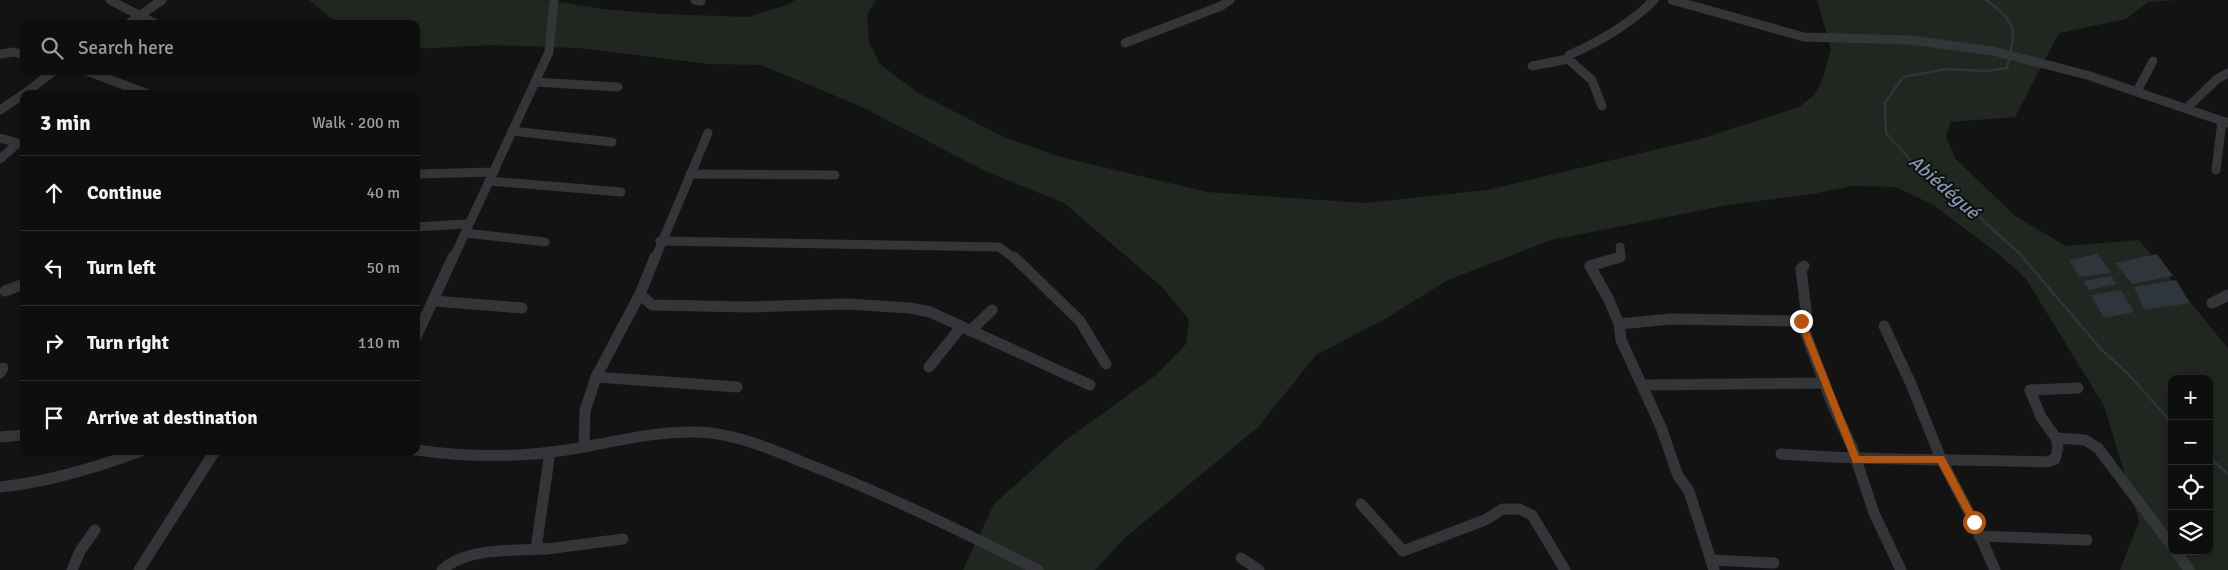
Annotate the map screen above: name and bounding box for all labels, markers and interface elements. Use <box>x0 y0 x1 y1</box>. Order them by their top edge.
search box <box>20 20 420 75</box>
icon: search <box>38 34 66 62</box>
text: Search here <box>78 36 174 60</box>
text: 3 min <box>40 110 91 136</box>
text: Walk · 200 m <box>312 113 400 133</box>
water label: Abiédégué <box>1904 150 1985 225</box>
icon: ahead <box>40 179 68 207</box>
text: Continue <box>87 181 162 205</box>
text: 40 m <box>366 183 400 203</box>
icon: left <box>40 254 68 282</box>
text: Turn left <box>87 256 156 280</box>
text: 50 m <box>366 258 400 278</box>
route end <box>1790 310 1813 333</box>
icon: right <box>40 329 68 357</box>
text: Turn right <box>87 331 169 355</box>
text: 110 m <box>358 333 400 353</box>
map controls <box>2168 375 2213 555</box>
button: + <box>2168 375 2213 420</box>
icon: arrive <box>40 404 68 432</box>
text: Arrive at destination <box>87 406 258 430</box>
button: − <box>2168 420 2213 465</box>
button: locate <box>2168 465 2213 510</box>
button: layers <box>2168 510 2213 555</box>
route start <box>1963 511 1986 534</box>

